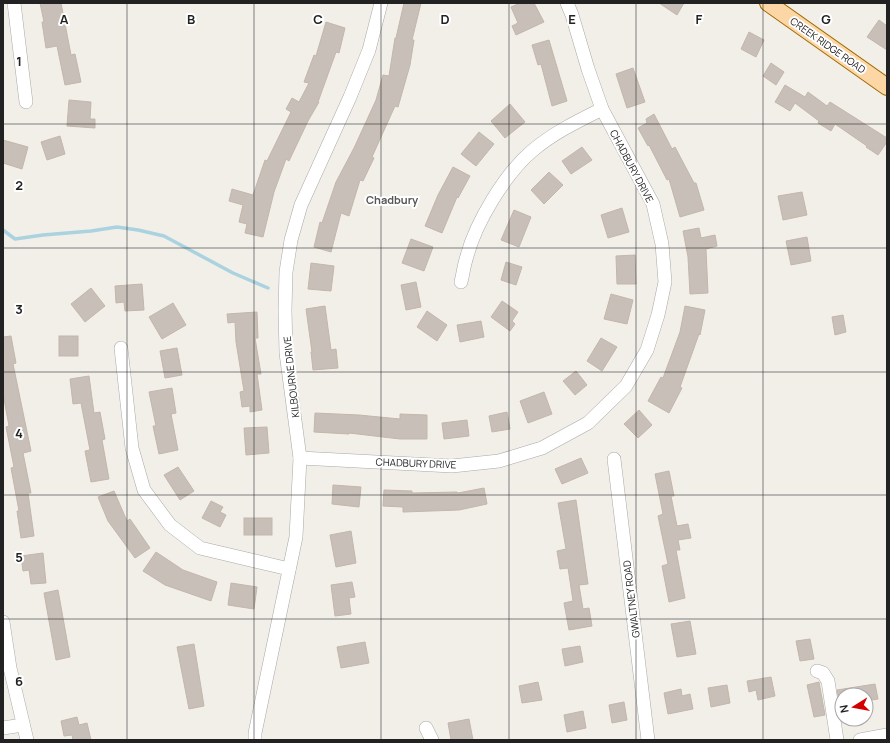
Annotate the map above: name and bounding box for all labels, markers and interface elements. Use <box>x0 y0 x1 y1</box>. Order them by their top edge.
text: A <box>60 10 69 28</box>
text: B <box>187 10 195 28</box>
text: C <box>313 10 323 28</box>
text: D <box>440 10 450 28</box>
text: E <box>568 10 576 28</box>
text: F <box>696 10 703 28</box>
street label: CREEK RIDGE ROAD <box>788 14 868 76</box>
text: 1 <box>16 52 22 70</box>
street label: CHADBURY DRIVE <box>607 127 657 205</box>
text: 2 <box>15 176 23 194</box>
district label: Chadbury <box>366 192 419 207</box>
text: 3 <box>15 300 23 318</box>
street label: KILBOURNE DRIVE <box>280 335 302 418</box>
text: 4 <box>15 424 23 442</box>
street label: CHADBURY DRIVE <box>375 455 457 471</box>
text: 5 <box>15 548 23 566</box>
street label: GWALTNEY ROAD <box>619 559 643 639</box>
text: 6 <box>15 672 23 690</box>
north arrow <box>834 687 874 727</box>
text: N <box>836 704 852 714</box>

